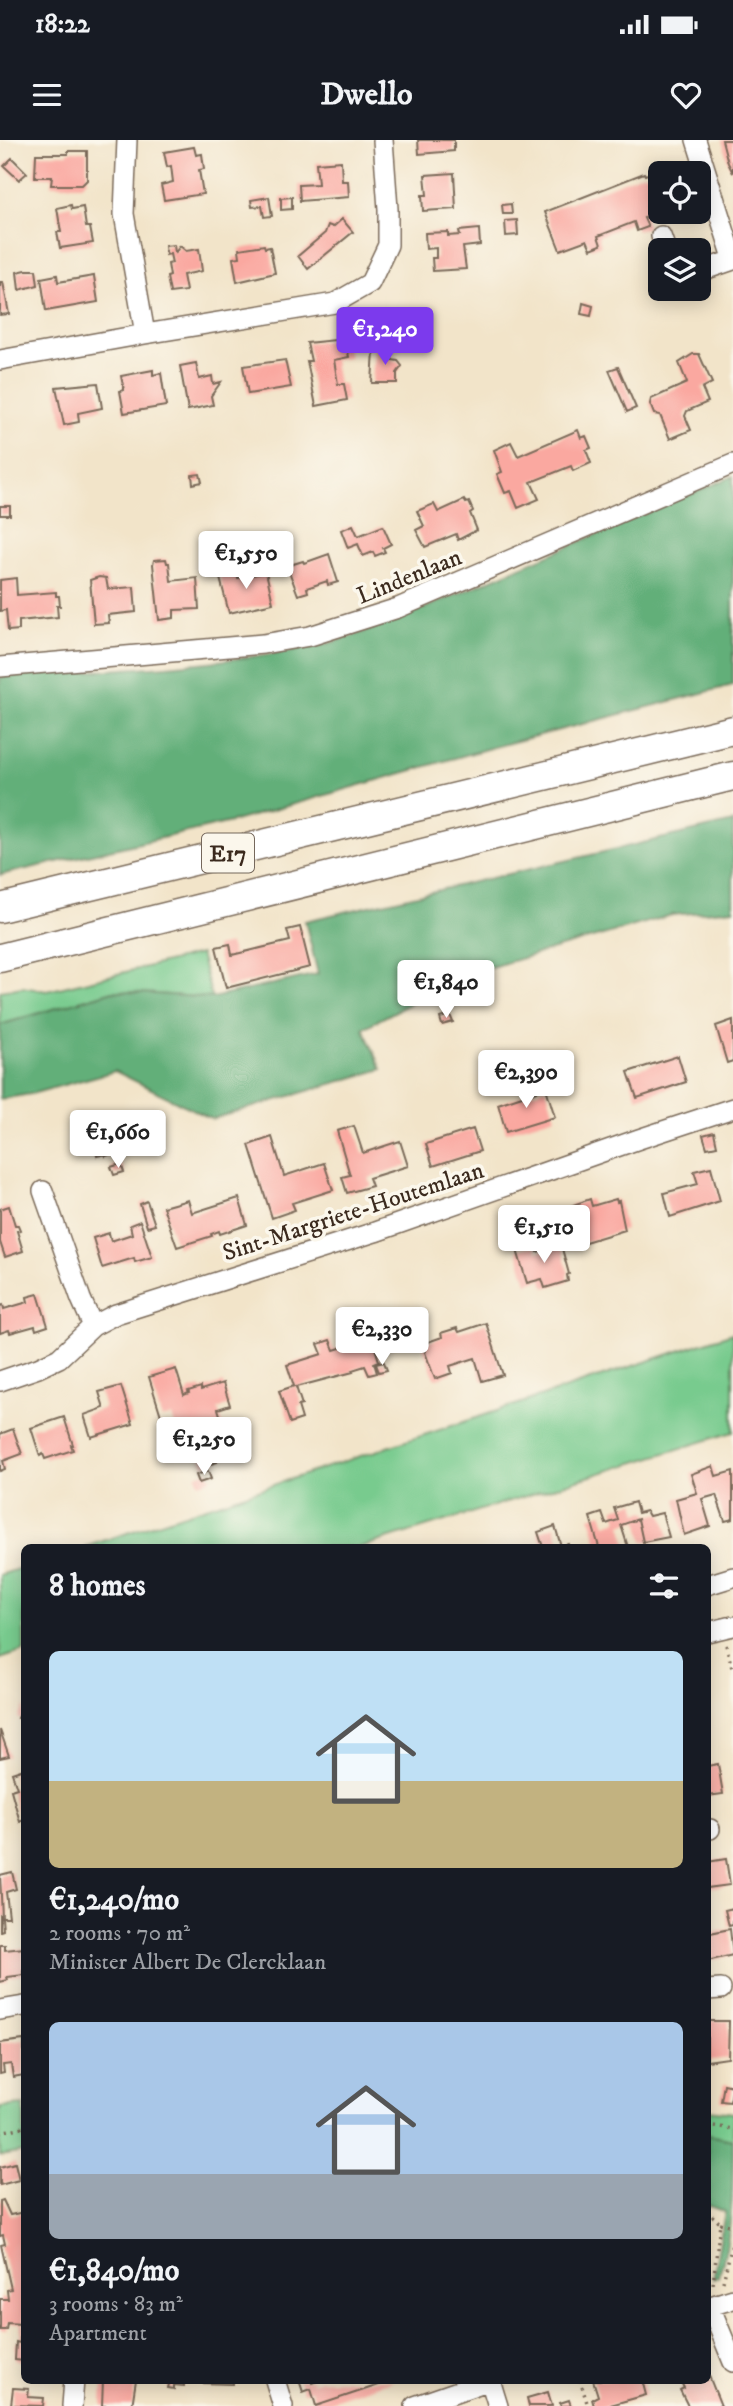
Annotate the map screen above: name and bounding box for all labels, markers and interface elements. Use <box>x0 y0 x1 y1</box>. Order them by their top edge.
text: 18:22 <box>35 8 90 41</box>
text: Dwello <box>320 75 413 115</box>
icon: menu <box>28 76 66 114</box>
icon: heart <box>667 76 705 114</box>
map controls <box>648 161 711 301</box>
button: locate <box>648 161 711 224</box>
button: layers <box>648 238 711 301</box>
pin: €1,240 <box>328 308 442 367</box>
text: €1,240 <box>352 315 418 344</box>
pin: €1,550 <box>189 532 303 591</box>
text: €1,550 <box>214 539 278 568</box>
street label: Lindenlaan <box>353 542 467 612</box>
road number: E17 <box>202 834 254 873</box>
pin: €1,840 <box>389 960 503 1020</box>
text: €1,840 <box>413 968 479 997</box>
pin: €2,390 <box>469 1051 583 1110</box>
text: €2,390 <box>494 1058 558 1087</box>
pin: €1,660 <box>61 1110 175 1170</box>
text: €1,660 <box>86 1118 150 1147</box>
street label: Sint-Margriete-Houtemlaan <box>219 1155 488 1268</box>
pin: €1,510 <box>487 1206 601 1265</box>
text: €1,510 <box>514 1213 574 1242</box>
pin: €2,330 <box>325 1308 439 1367</box>
text: €2,330 <box>352 1315 412 1344</box>
pin: €1,250 <box>147 1418 261 1477</box>
text: €1,250 <box>172 1425 236 1454</box>
icon: filters <box>645 1567 683 1605</box>
text: 8 homes <box>49 1568 146 1605</box>
icon: home <box>303 1696 429 1822</box>
text: €1,240/mo <box>49 1882 179 1919</box>
text: 2 rooms · 70 m² <box>49 1919 190 1948</box>
text: Minister Albert De Clercklaan <box>49 1948 326 1977</box>
icon: home <box>303 2067 429 2193</box>
text: €1,840/mo <box>49 2253 179 2290</box>
text: 3 rooms · 83 m² <box>49 2290 183 2319</box>
text: Apartment <box>49 2319 147 2348</box>

